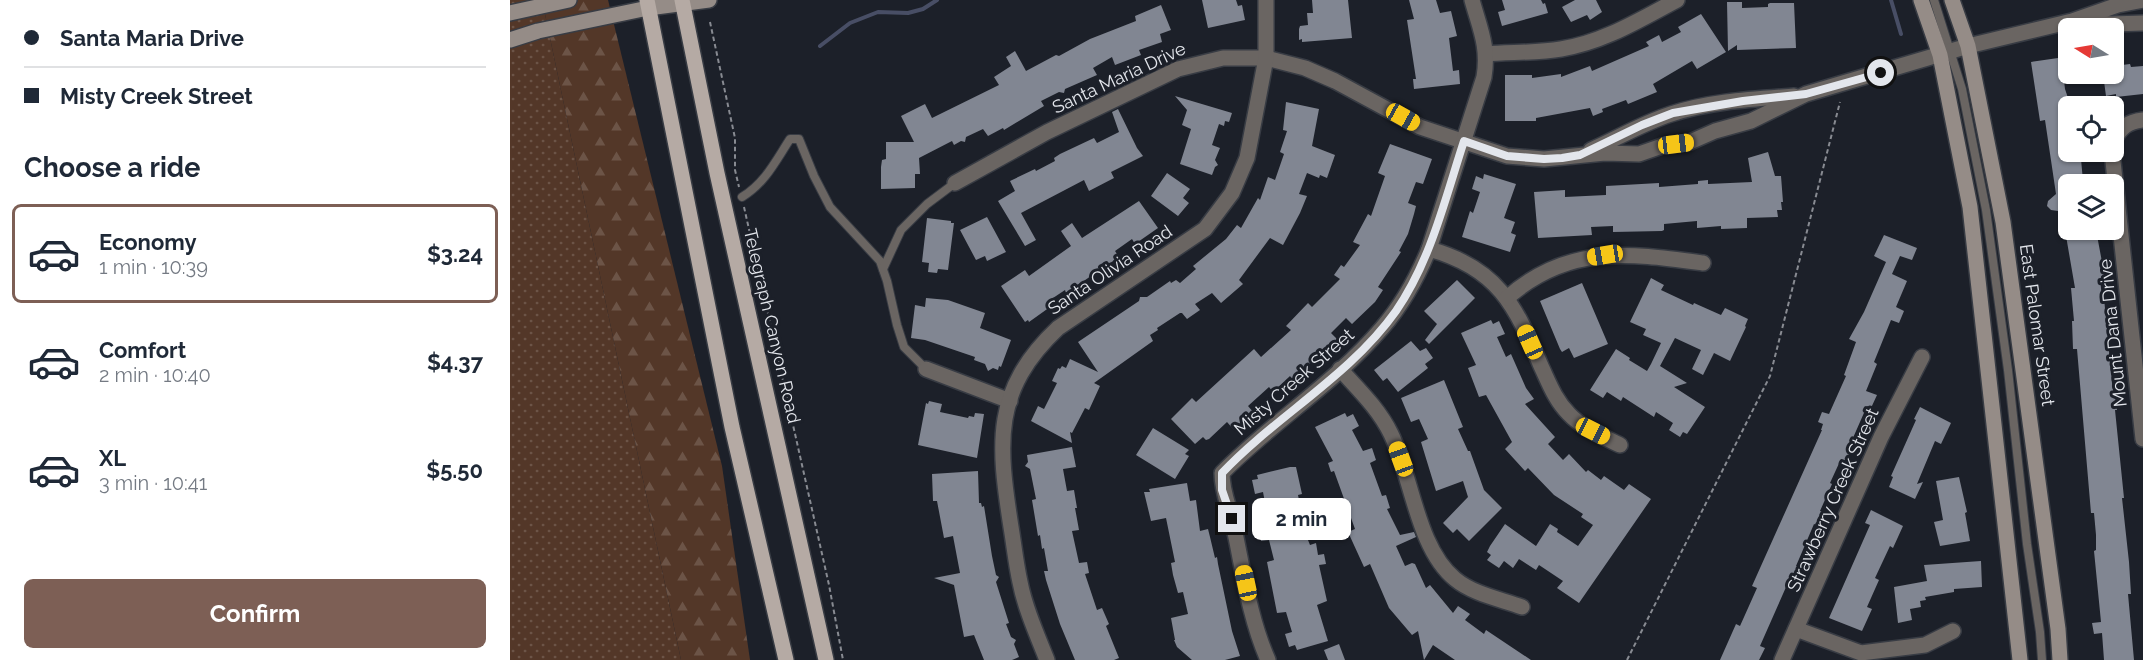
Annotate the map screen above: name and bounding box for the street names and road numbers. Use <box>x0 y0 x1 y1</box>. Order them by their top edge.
street label: Santa Maria Drive <box>1049 37 1189 118</box>
street label: Santa Olivia Road <box>1044 220 1176 319</box>
street label: Telegraph Canyon Road <box>740 226 805 425</box>
street label: East Palomar Street <box>2016 243 2059 407</box>
street label: Mount Dana Drive <box>2094 258 2131 408</box>
street label: Misty Creek Street <box>1229 324 1358 439</box>
street label: Strawberry Creek Street <box>1782 405 1883 595</box>

